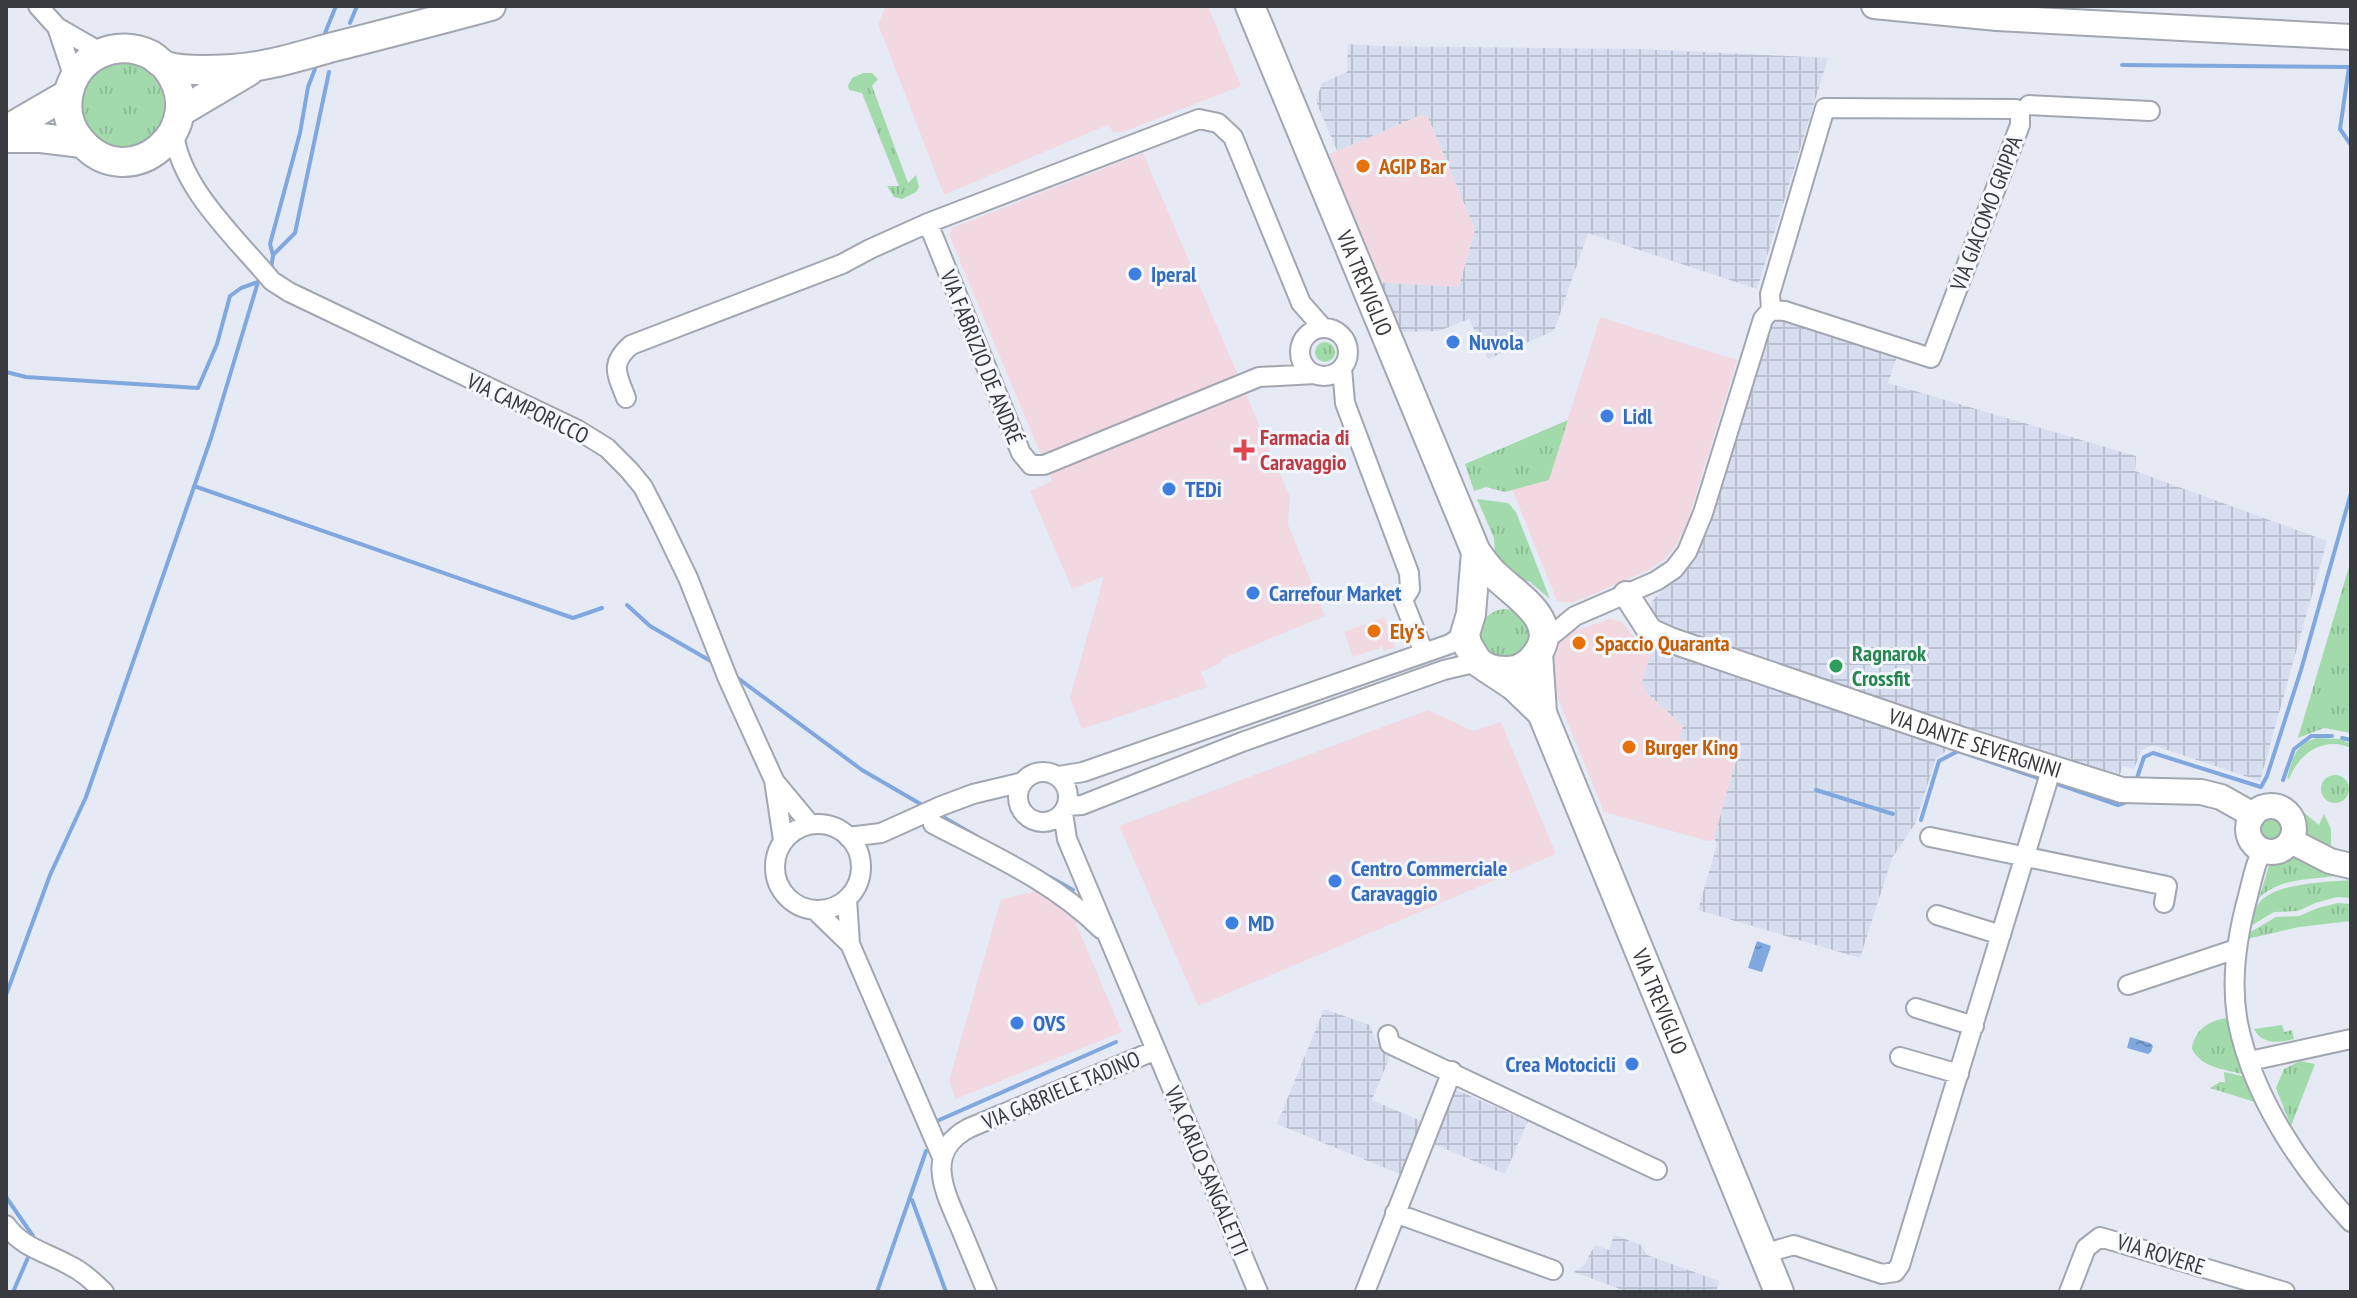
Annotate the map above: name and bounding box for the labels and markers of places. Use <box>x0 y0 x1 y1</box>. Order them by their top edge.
place label: AGIP Bar <box>1378 152 1447 180</box>
marker: AGIP Bar <box>1354 157 1372 175</box>
place label: Iperal <box>1151 260 1197 288</box>
marker: Iperal <box>1126 265 1144 283</box>
place label: Nuvola <box>1469 328 1524 356</box>
marker: Nuvola <box>1444 333 1462 351</box>
place label: Lidl <box>1623 402 1653 430</box>
marker: Lidl <box>1598 407 1616 425</box>
place label: Farmacia di Caravaggio <box>1260 423 1349 476</box>
marker: Farmacia di Caravaggio <box>1235 441 1253 459</box>
place label: TEDi <box>1185 475 1222 503</box>
marker: TEDi <box>1160 480 1178 498</box>
place label: Carrefour Market <box>1269 579 1402 607</box>
marker: Carrefour Market <box>1244 584 1262 602</box>
place label: Ely's <box>1390 617 1425 645</box>
marker: Ely's <box>1365 622 1383 640</box>
place label: Spaccio Quaranta <box>1595 629 1730 657</box>
marker: Spaccio Quaranta <box>1570 634 1588 652</box>
place label: Ragnarok Crossfit <box>1852 639 1927 692</box>
marker: Ragnarok Crossfit <box>1827 657 1845 675</box>
place label: Burger King <box>1645 733 1738 761</box>
marker: Burger King <box>1620 738 1638 756</box>
place label: Centro Commerciale Caravaggio <box>1351 854 1507 907</box>
marker: Centro Commerciale Caravaggio <box>1326 872 1344 890</box>
place label: MD <box>1248 909 1275 937</box>
marker: MD <box>1223 914 1241 932</box>
place label: OVS <box>1033 1009 1066 1037</box>
marker: OVS <box>1008 1014 1026 1032</box>
place label: Crea Motocicli <box>1505 1050 1616 1078</box>
marker: Crea Motocicli <box>1623 1055 1641 1073</box>

